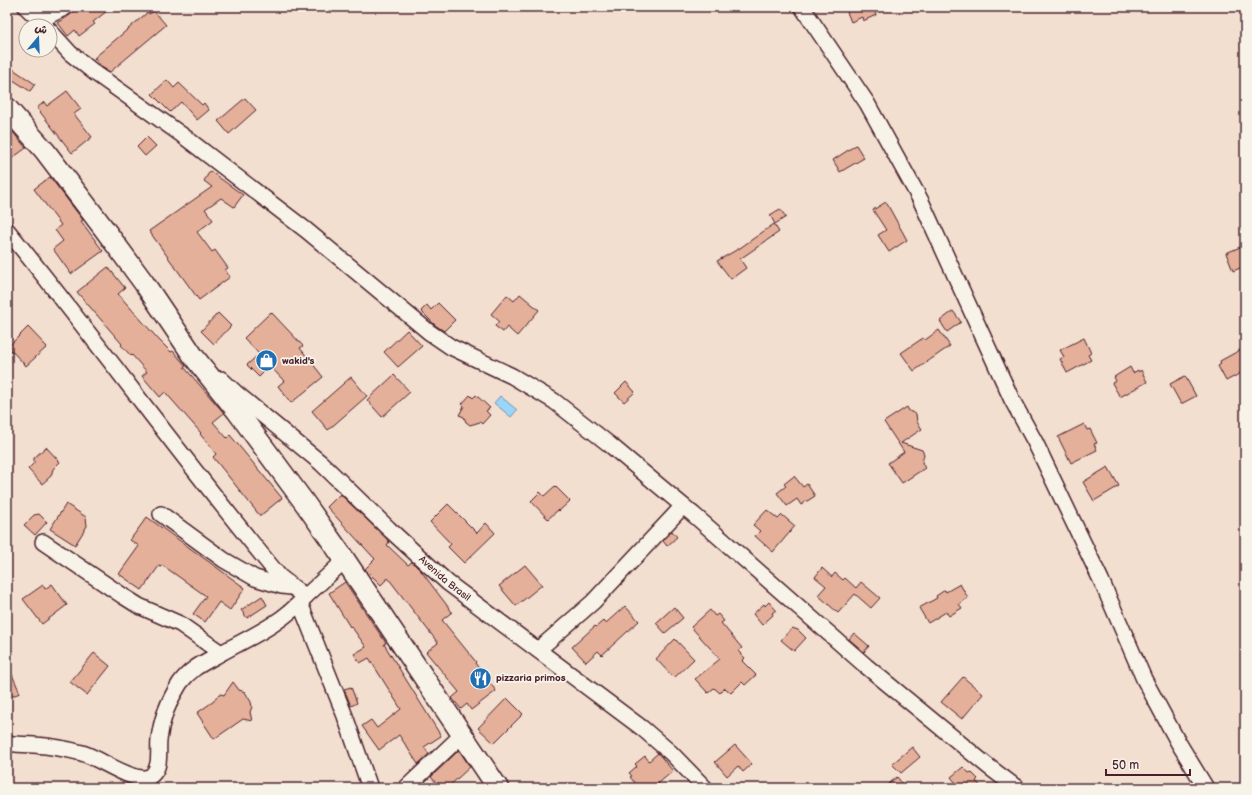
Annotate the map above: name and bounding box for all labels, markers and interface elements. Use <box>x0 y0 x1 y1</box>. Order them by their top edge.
north arrow <box>18 18 58 58</box>
text: ش <box>33 21 49 37</box>
shop icon: wakid's <box>254 348 280 374</box>
place label: wakid's <box>282 355 315 367</box>
street label: Avenida Brasil <box>416 553 473 604</box>
restaurant icon: pizzaria primos <box>468 665 494 691</box>
place label: pizzaria primos <box>496 672 566 684</box>
scale bar <box>1106 751 1190 777</box>
text: 50 m <box>1112 758 1139 773</box>

